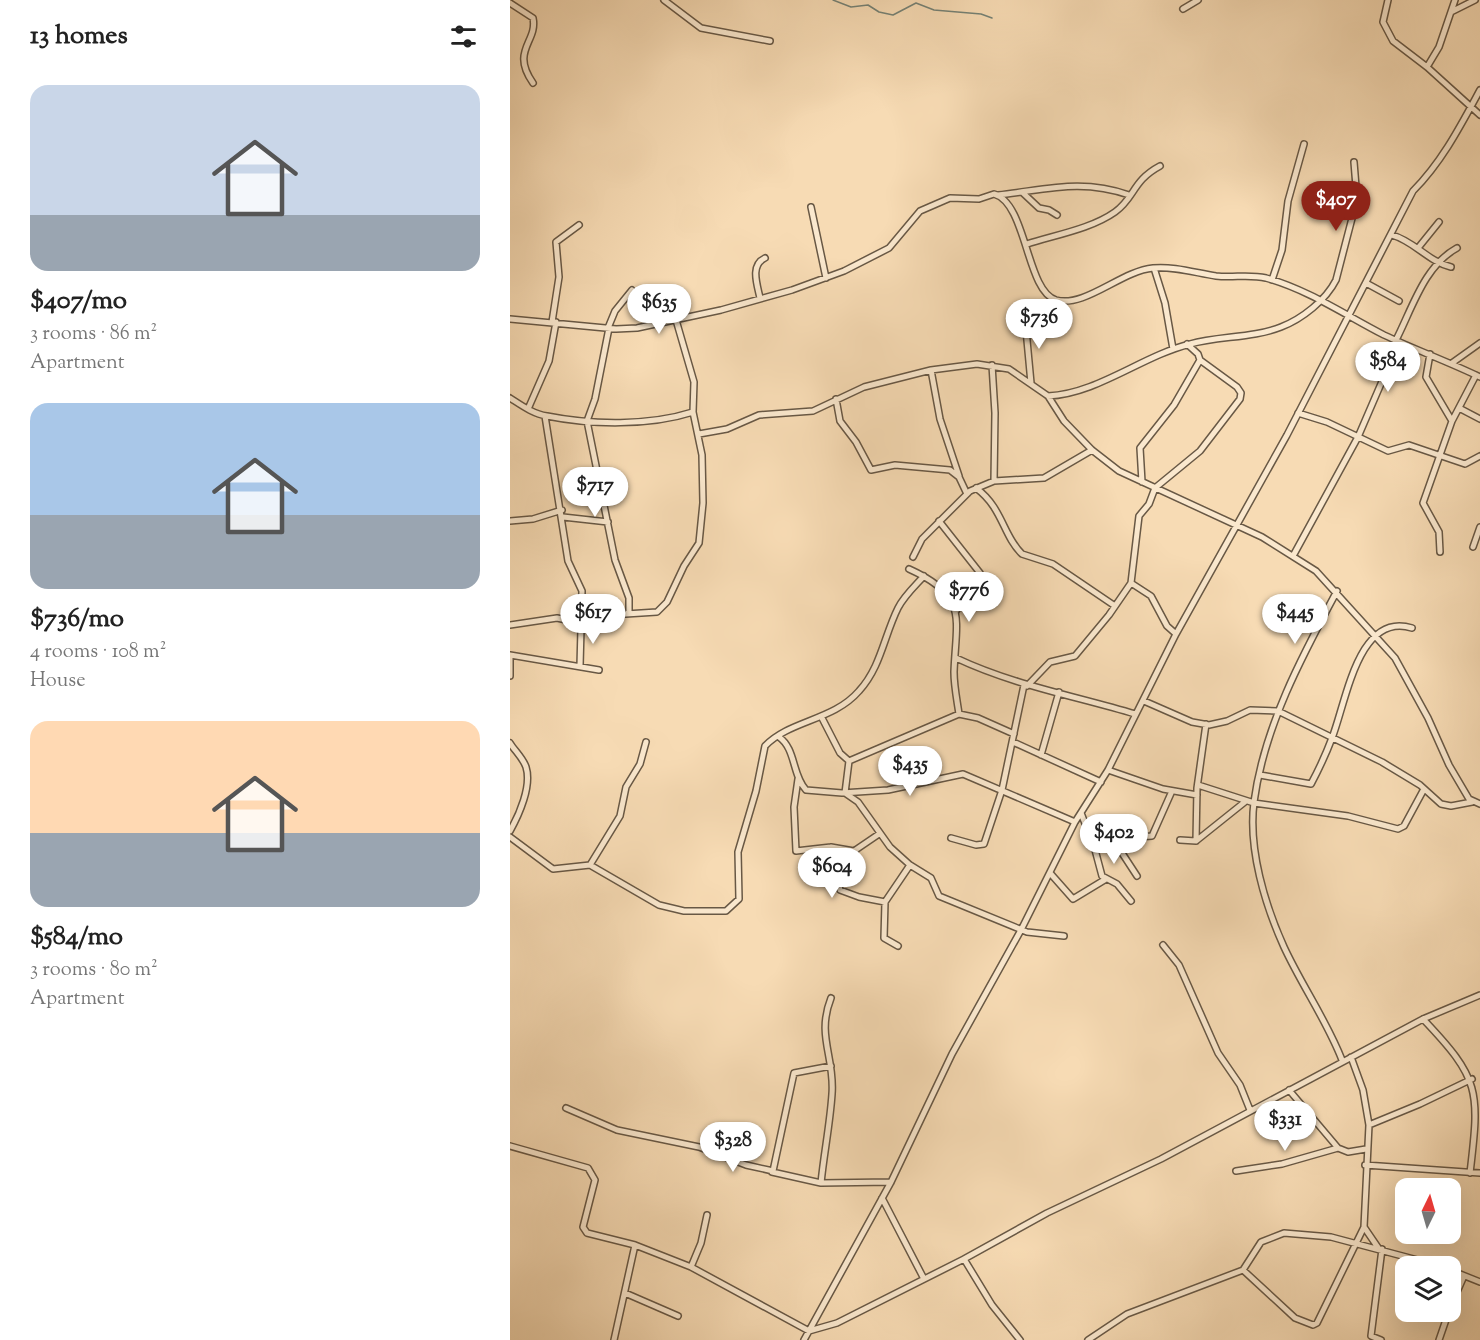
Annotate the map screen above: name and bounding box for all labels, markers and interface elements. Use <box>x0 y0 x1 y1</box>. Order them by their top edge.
text: 13 homes <box>30 18 128 55</box>
icon: filters <box>447 20 480 53</box>
icon: home <box>201 124 309 232</box>
pin: $407 <box>1300 181 1372 232</box>
text: $407 <box>1315 186 1357 215</box>
text: $407/mo <box>30 283 127 320</box>
pin: $635 <box>623 284 695 335</box>
text: $635 <box>641 289 677 318</box>
pin: $736 <box>1003 299 1075 350</box>
text: $736 <box>1020 304 1058 333</box>
text: 3 rooms · 86 m² <box>30 320 157 349</box>
pin: $584 <box>1352 342 1424 393</box>
text: $584 <box>1369 347 1407 376</box>
text: Apartment <box>30 349 125 378</box>
icon: home <box>201 442 309 550</box>
pin: $717 <box>559 467 631 518</box>
text: $717 <box>576 472 614 501</box>
pin: $776 <box>933 572 1005 623</box>
text: $776 <box>949 577 989 606</box>
pin: $617 <box>557 594 629 645</box>
pin: $445 <box>1259 594 1331 645</box>
text: $617 <box>574 599 612 628</box>
text: $445 <box>1276 599 1314 628</box>
text: $736/mo <box>30 601 124 638</box>
text: 4 rooms · 108 m² <box>30 638 166 667</box>
text: House <box>30 667 85 696</box>
pin: $435 <box>874 746 946 797</box>
text: $435 <box>892 751 928 780</box>
icon: home <box>201 760 309 868</box>
pin: $402 <box>1078 814 1150 865</box>
text: $402 <box>1094 819 1134 848</box>
pin: $604 <box>796 848 868 899</box>
text: $604 <box>812 853 852 882</box>
text: $584/mo <box>30 919 123 956</box>
text: 3 rooms · 80 m² <box>30 956 158 985</box>
text: Apartment <box>30 985 125 1014</box>
pin: $331 <box>1249 1101 1321 1152</box>
text: $331 <box>1268 1106 1302 1135</box>
pin: $328 <box>697 1122 769 1173</box>
text: $328 <box>714 1127 752 1156</box>
north arrow <box>1395 1178 1461 1244</box>
map controls <box>1395 1178 1461 1322</box>
button: layers <box>1395 1256 1461 1322</box>

